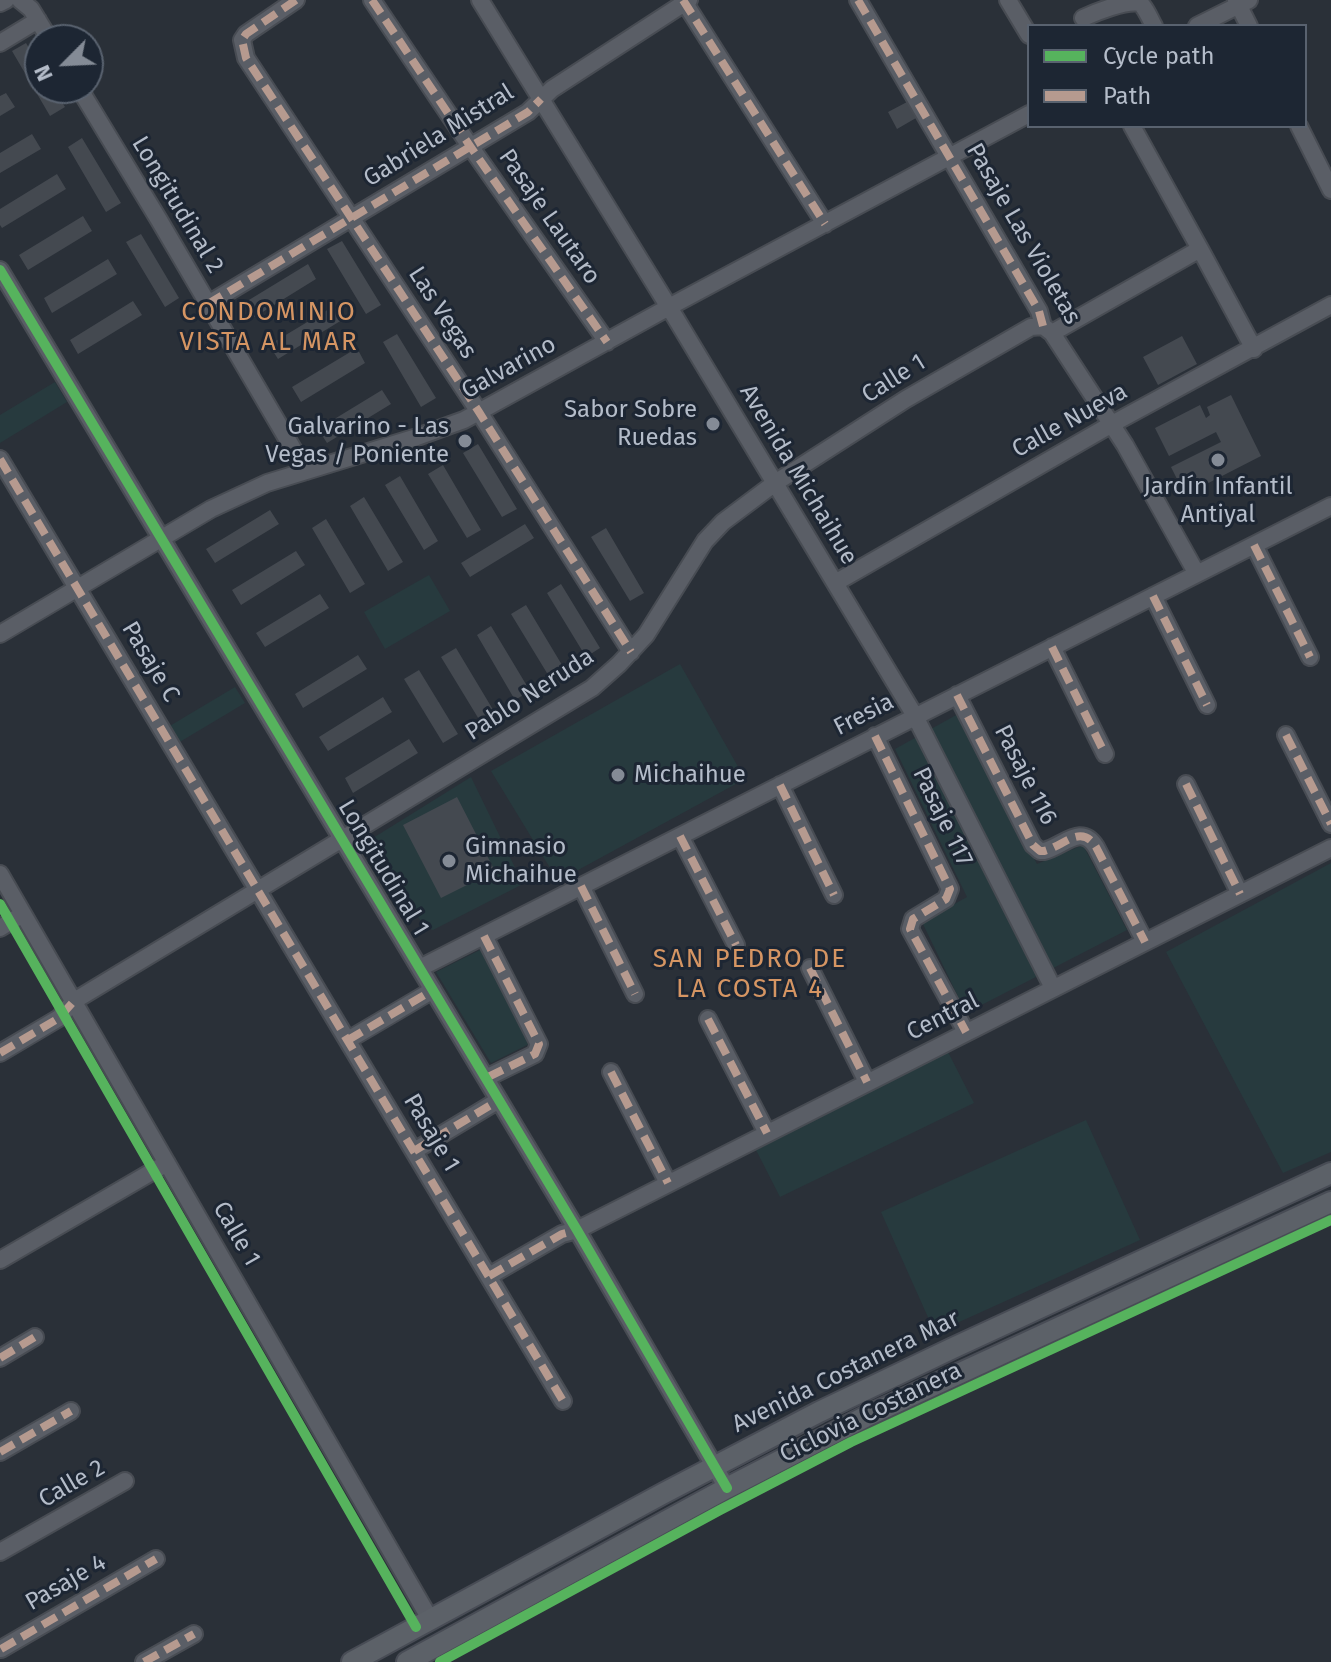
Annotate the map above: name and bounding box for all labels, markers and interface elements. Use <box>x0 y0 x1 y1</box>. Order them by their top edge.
north arrow <box>24 24 104 104</box>
legend <box>1027 24 1307 128</box>
text: Cycle path <box>1103 42 1215 70</box>
text: N <box>28 61 59 85</box>
street label: Gabriela Mistral <box>359 78 519 194</box>
text: Path <box>1103 82 1151 110</box>
street label: Longitudinal 2 <box>125 131 229 279</box>
street label: Pasaje Las Violetas <box>959 138 1087 330</box>
street label: Pasaje Lautaro <box>492 144 606 290</box>
street label: Las Vegas <box>402 262 482 364</box>
district label: CONDOMINIO VISTA AL MAR <box>179 297 359 358</box>
street label: Galvarino <box>457 330 561 406</box>
street label: Calle 1 <box>857 348 931 410</box>
street label: Calle Nueva <box>1007 378 1133 464</box>
street label: Avenida Michaihue <box>733 380 863 570</box>
place label: Sabor Sobre Ruedas <box>564 396 697 452</box>
place label: Galvarino - Las Vegas / Poniente <box>265 413 449 469</box>
marker: Sabor Sobre Ruedas <box>704 415 722 433</box>
marker: Galvarino - Las Vegas / Poniente <box>456 432 474 450</box>
marker: Jardín Infantil Antiyal <box>1209 451 1227 469</box>
place label: Jardín Infantil Antiyal <box>1143 473 1293 529</box>
street label: Pasaje C <box>115 617 185 707</box>
street label: Pablo Neruda <box>460 643 600 747</box>
street label: Fresia <box>829 688 899 742</box>
street label: Pasaje 116 <box>988 720 1062 830</box>
place label: Michaihue <box>634 761 746 789</box>
street label: Pasaje 117 <box>906 763 978 871</box>
marker: Michaihue <box>609 766 627 784</box>
street label: Longitudinal 1 <box>331 795 435 941</box>
place label: Gimnasio Michaihue <box>465 833 577 889</box>
marker: Gimnasio Michaihue <box>440 852 458 870</box>
district label: SAN PEDRO DE LA COSTA 4 <box>653 944 847 1006</box>
street label: Central <box>902 987 984 1047</box>
street label: Pasaje 1 <box>397 1089 465 1177</box>
street label: Calle 1 <box>206 1197 266 1271</box>
street label: Avenida Costanera Mar <box>728 1305 964 1439</box>
street label: Ciclovia Costanera <box>775 1356 967 1470</box>
street label: Calle 2 <box>34 1454 110 1514</box>
street label: Pasaje 4 <box>21 1548 111 1618</box>

